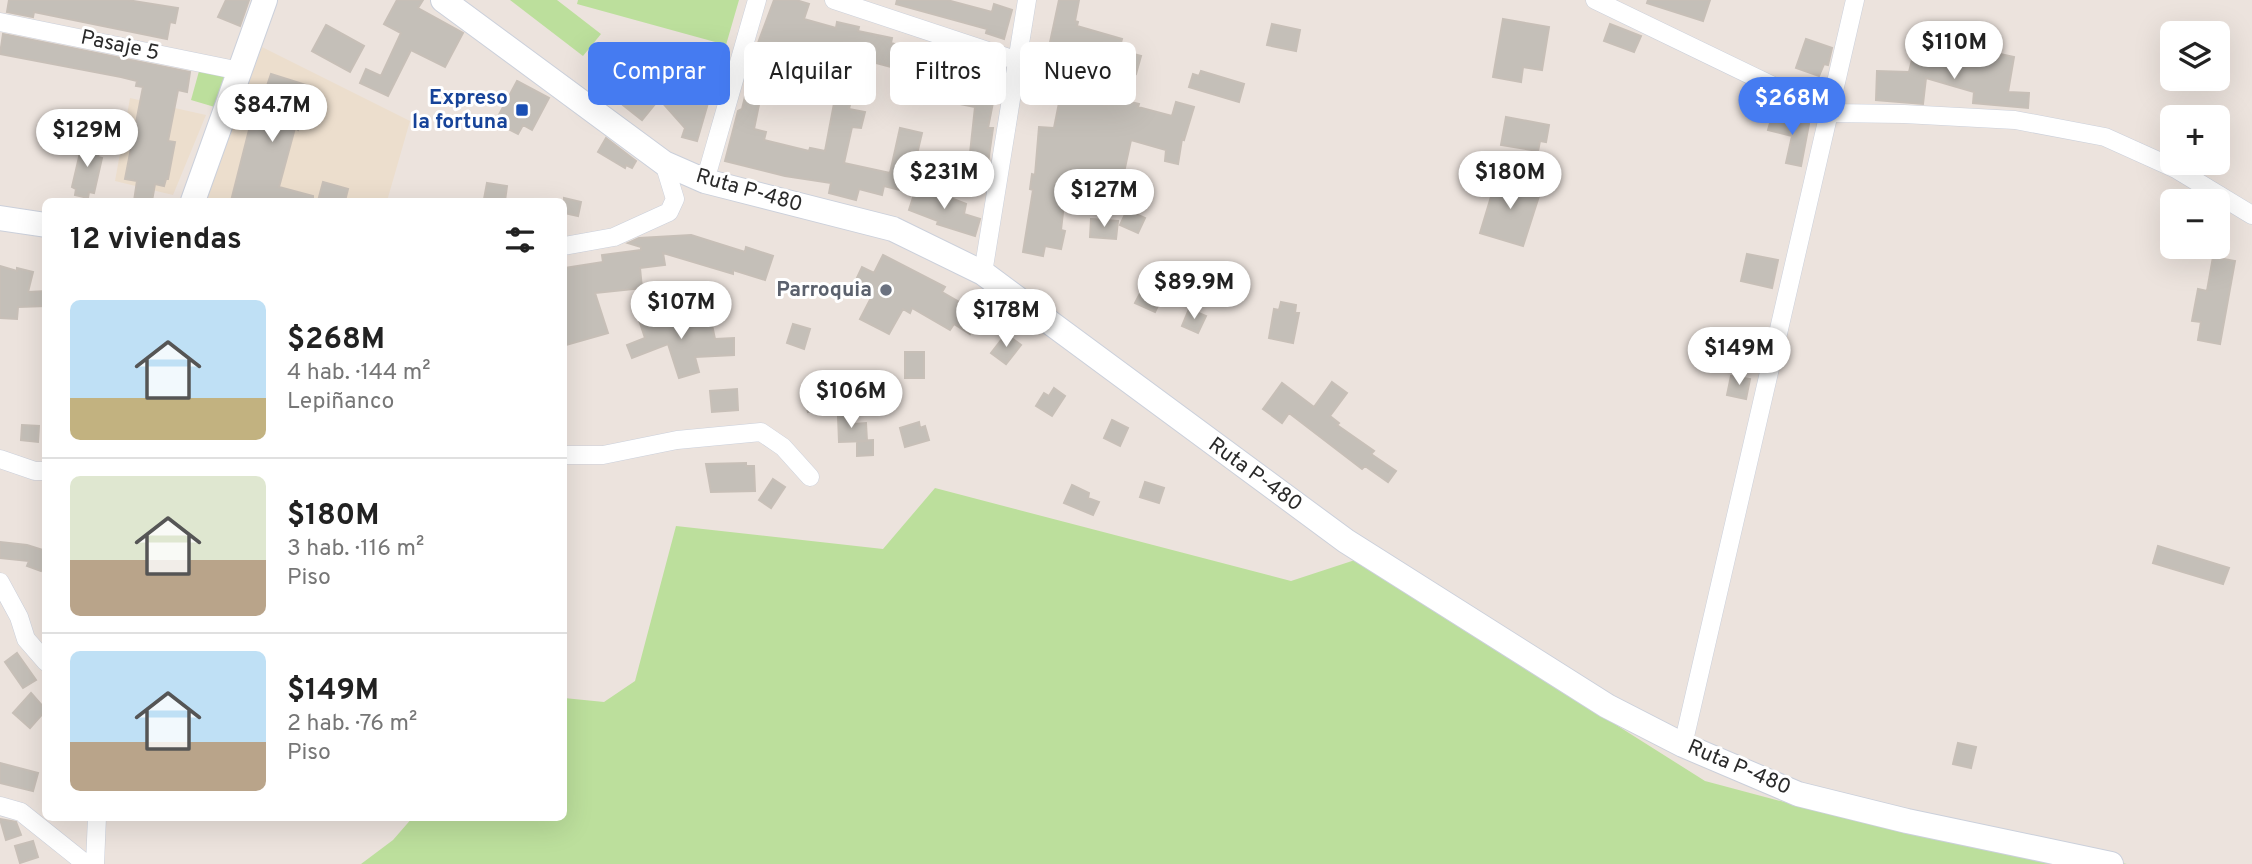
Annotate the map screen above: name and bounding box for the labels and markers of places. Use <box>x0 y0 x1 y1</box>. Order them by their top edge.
pin: $110M <box>1905 22 2003 81</box>
pin: $268M <box>1743 78 1841 137</box>
pin: $84.7M <box>215 85 329 144</box>
place label: Expreso la fortuna <box>412 85 508 136</box>
marker: Expreso la fortuna <box>514 102 530 118</box>
pin: $129M <box>38 110 136 169</box>
pin: $231M <box>895 152 993 211</box>
pin: $180M <box>1461 152 1559 211</box>
pin: $127M <box>1055 170 1153 229</box>
pin: $89.9M <box>1137 262 1251 321</box>
place label: Parroquia <box>776 277 872 304</box>
pin: $107M <box>632 282 730 341</box>
marker: Parroquia <box>878 282 894 298</box>
pin: $178M <box>957 290 1055 349</box>
pin: $149M <box>1690 328 1788 387</box>
pin: $106M <box>802 370 900 430</box>

